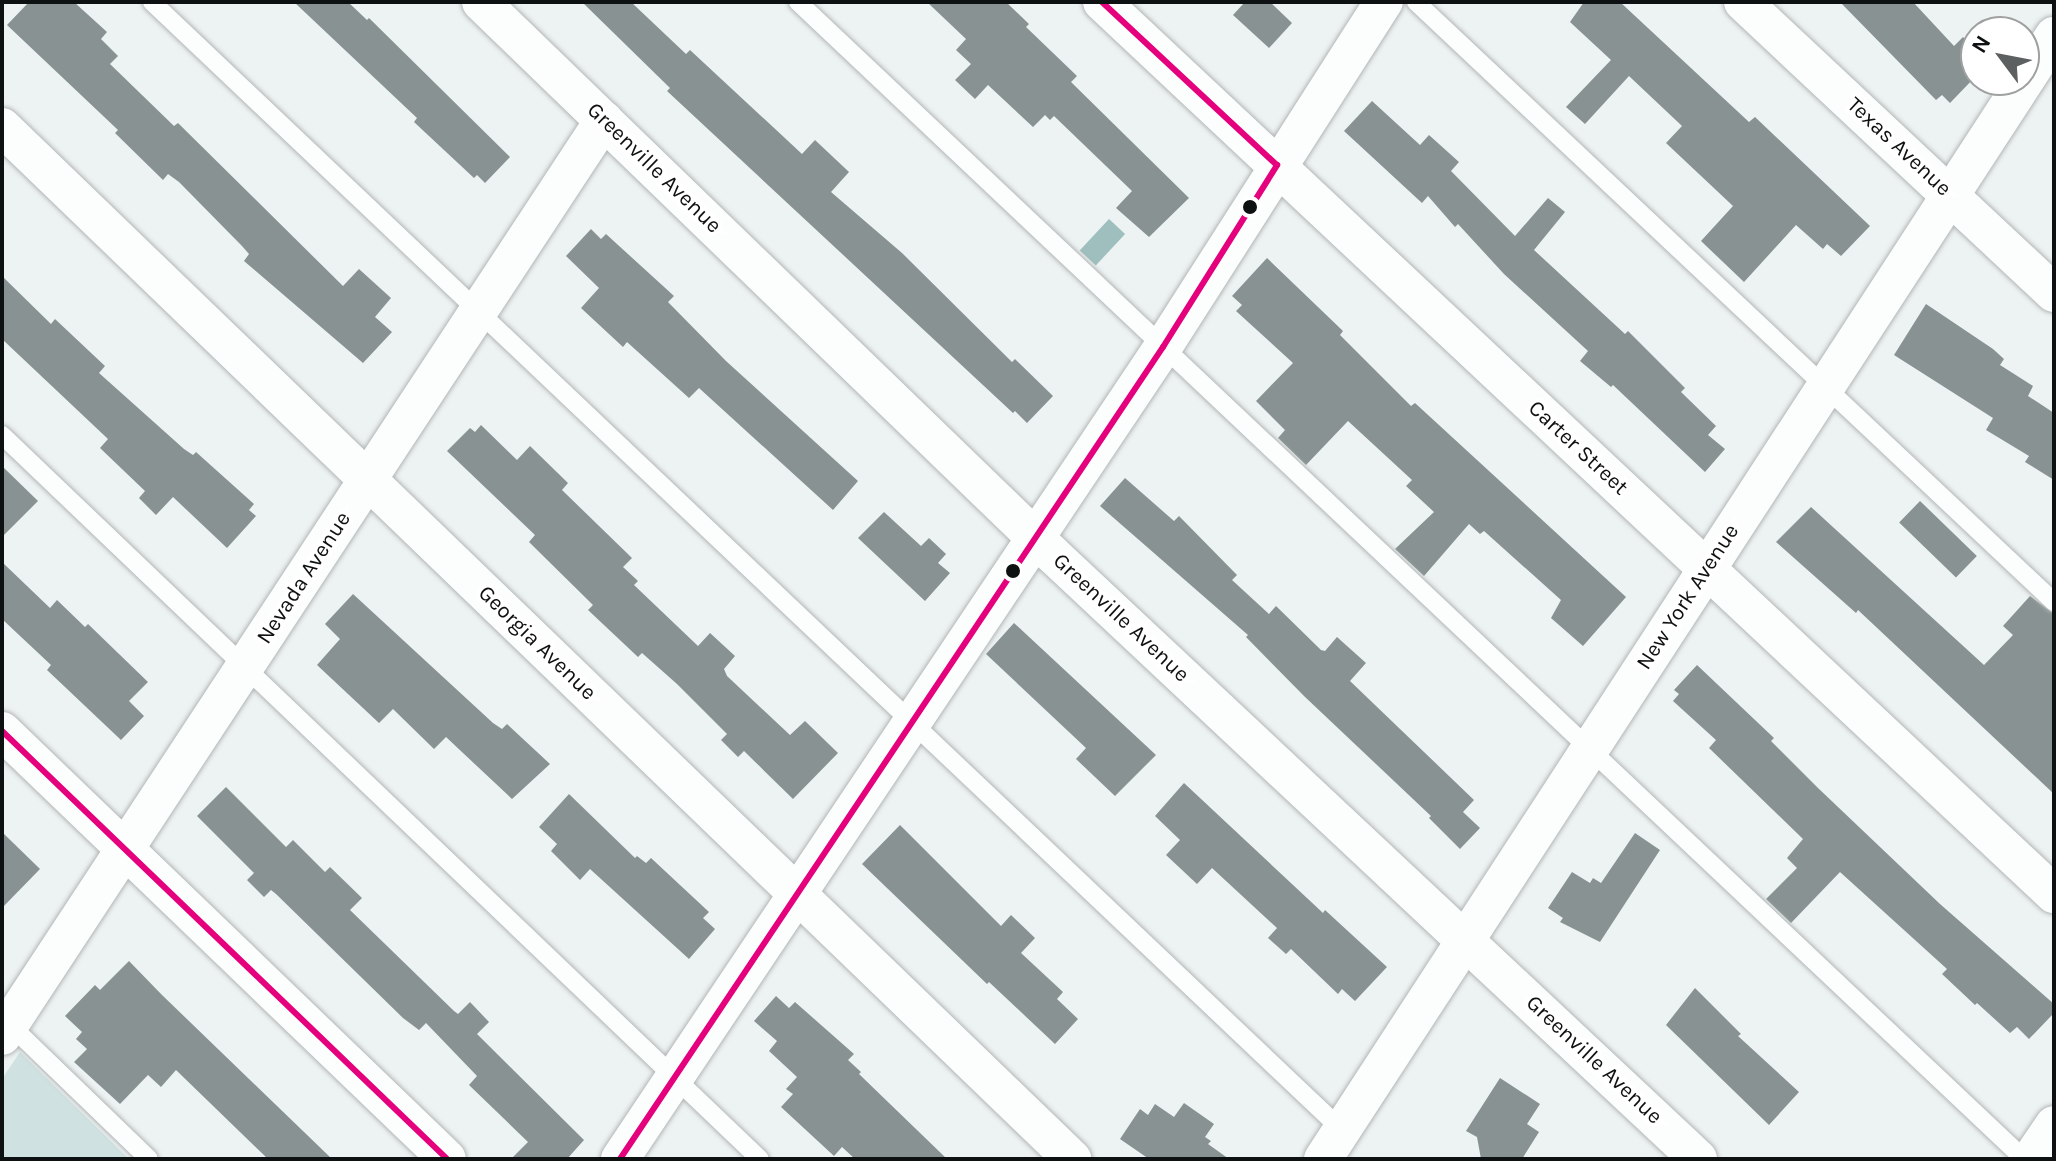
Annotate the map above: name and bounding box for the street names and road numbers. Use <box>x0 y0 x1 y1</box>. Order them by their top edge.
street label: Texas Avenue <box>1841 92 1957 202</box>
street label: Greenville Avenue <box>581 97 727 239</box>
street label: Carter Street <box>1523 395 1633 501</box>
street label: Nevada Avenue <box>251 507 357 649</box>
street label: New York Avenue <box>1631 519 1745 675</box>
street label: Greenville Avenue <box>1047 548 1195 688</box>
street label: Georgia Avenue <box>473 580 601 706</box>
street label: Greenville Avenue <box>1520 990 1668 1130</box>

